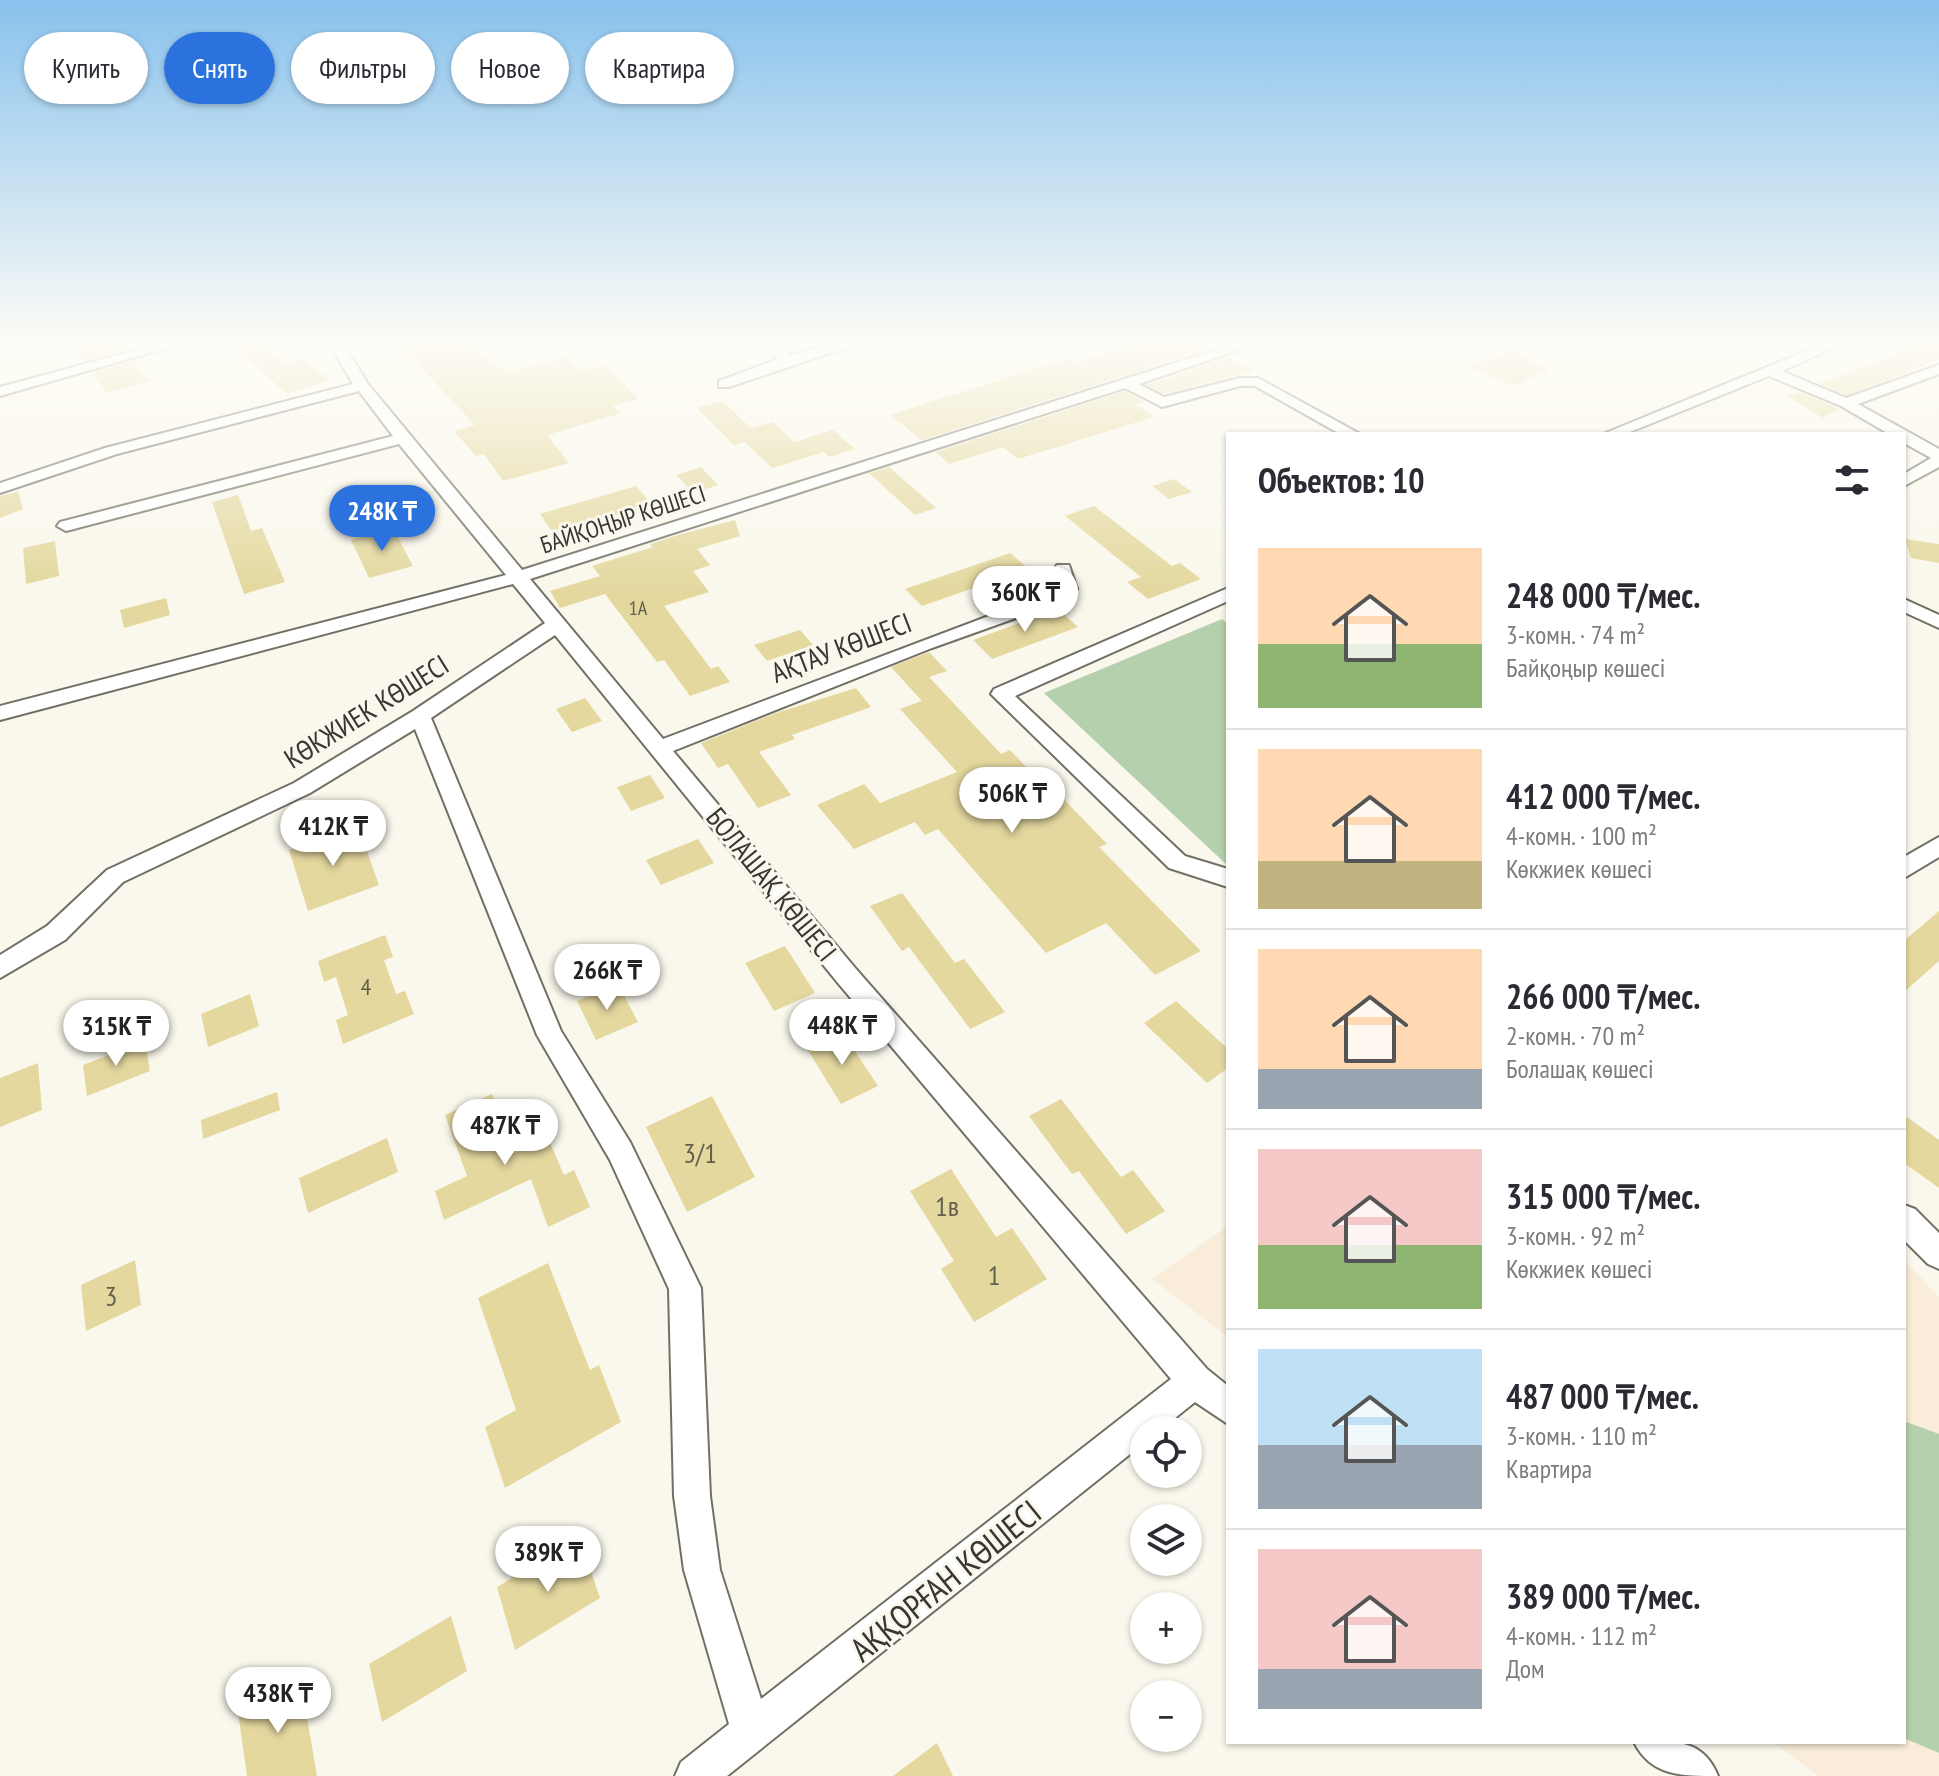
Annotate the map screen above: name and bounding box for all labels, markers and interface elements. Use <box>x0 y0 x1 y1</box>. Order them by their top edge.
chip: Купить <box>24 32 148 104</box>
chip: Снять <box>164 32 275 104</box>
chip: Фильтры <box>291 32 435 104</box>
chip: Новое <box>451 32 569 104</box>
chip: Квартира <box>585 32 734 104</box>
text: Объектов: 10 <box>1258 458 1425 502</box>
icon: filters <box>1830 458 1874 502</box>
street label: БАЙҚОҢЫР КӨШЕСІ <box>536 478 710 560</box>
pin: 248K ₸ <box>317 485 447 553</box>
text: 248K ₸ <box>347 494 417 527</box>
pin: 360K ₸ <box>960 566 1090 634</box>
text: 248 000 ₸/мес. <box>1506 573 1700 617</box>
text: 360K ₸ <box>990 575 1060 608</box>
icon: home <box>1322 580 1418 676</box>
house number: 1А <box>629 595 648 621</box>
street label: АҚТАУ КӨШЕСІ <box>766 603 916 691</box>
text: 3-комн. · 74 m² <box>1506 618 1645 651</box>
street label: КӨКЖИЕК КӨШЕСІ <box>277 646 455 776</box>
text: Байқоңыр көшесі <box>1506 651 1665 684</box>
pin: 506K ₸ <box>947 767 1077 835</box>
text: 412 000 ₸/мес. <box>1506 774 1700 818</box>
text: 506K ₸ <box>977 776 1047 809</box>
icon: home <box>1322 781 1418 877</box>
street label: БОЛАШАҚ КӨШЕСІ <box>699 799 845 969</box>
pin: 412K ₸ <box>268 800 398 868</box>
text: 412K ₸ <box>298 809 368 842</box>
text: 4-комн. · 100 m² <box>1506 819 1657 852</box>
text: Көкжиек көшесі <box>1506 852 1653 885</box>
pin: 266K ₸ <box>542 944 672 1012</box>
text: 266K ₸ <box>572 953 642 986</box>
house number: 4 <box>361 971 372 1002</box>
text: 266 000 ₸/мес. <box>1506 974 1700 1018</box>
icon: home <box>1322 981 1418 1077</box>
pin: 448K ₸ <box>777 999 907 1067</box>
pin: 315K ₸ <box>51 1000 181 1068</box>
text: 448K ₸ <box>807 1008 877 1041</box>
text: 315K ₸ <box>81 1009 151 1042</box>
text: 2-комн. · 70 m² <box>1506 1019 1645 1052</box>
text: Болашақ көшесі <box>1506 1052 1654 1085</box>
pin: 487K ₸ <box>440 1099 570 1167</box>
text: 487K ₸ <box>470 1108 540 1141</box>
house number: 3/1 <box>683 1134 717 1171</box>
text: 315 000 ₸/мес. <box>1506 1174 1700 1218</box>
icon: home <box>1322 1181 1418 1277</box>
house number: 1в <box>935 1187 959 1224</box>
text: 3-комн. · 92 m² <box>1506 1219 1645 1252</box>
text: Көкжиек көшесі <box>1506 1252 1653 1285</box>
house number: 1 <box>988 1256 1000 1293</box>
house number: 3 <box>105 1277 117 1314</box>
text: 487 000 ₸/мес. <box>1506 1374 1699 1418</box>
icon: home <box>1322 1381 1418 1477</box>
map controls <box>1130 1416 1202 1752</box>
button: locate <box>1130 1416 1202 1488</box>
text: 3-комн. · 110 m² <box>1506 1419 1657 1452</box>
text: Квартира <box>1506 1452 1592 1485</box>
street label: АҚҚОРҒАН КӨШЕСІ <box>840 1489 1050 1671</box>
button: layers <box>1130 1504 1202 1576</box>
pin: 389K ₸ <box>483 1526 613 1594</box>
text: 389K ₸ <box>513 1535 583 1568</box>
text: 389 000 ₸/мес. <box>1506 1574 1700 1618</box>
icon: home <box>1322 1581 1418 1677</box>
button: + <box>1130 1592 1202 1664</box>
text: 4-комн. · 112 m² <box>1506 1619 1657 1652</box>
text: Дом <box>1506 1652 1544 1685</box>
pin: 438K ₸ <box>213 1667 343 1735</box>
text: 438K ₸ <box>243 1676 313 1709</box>
button: − <box>1130 1680 1202 1752</box>

